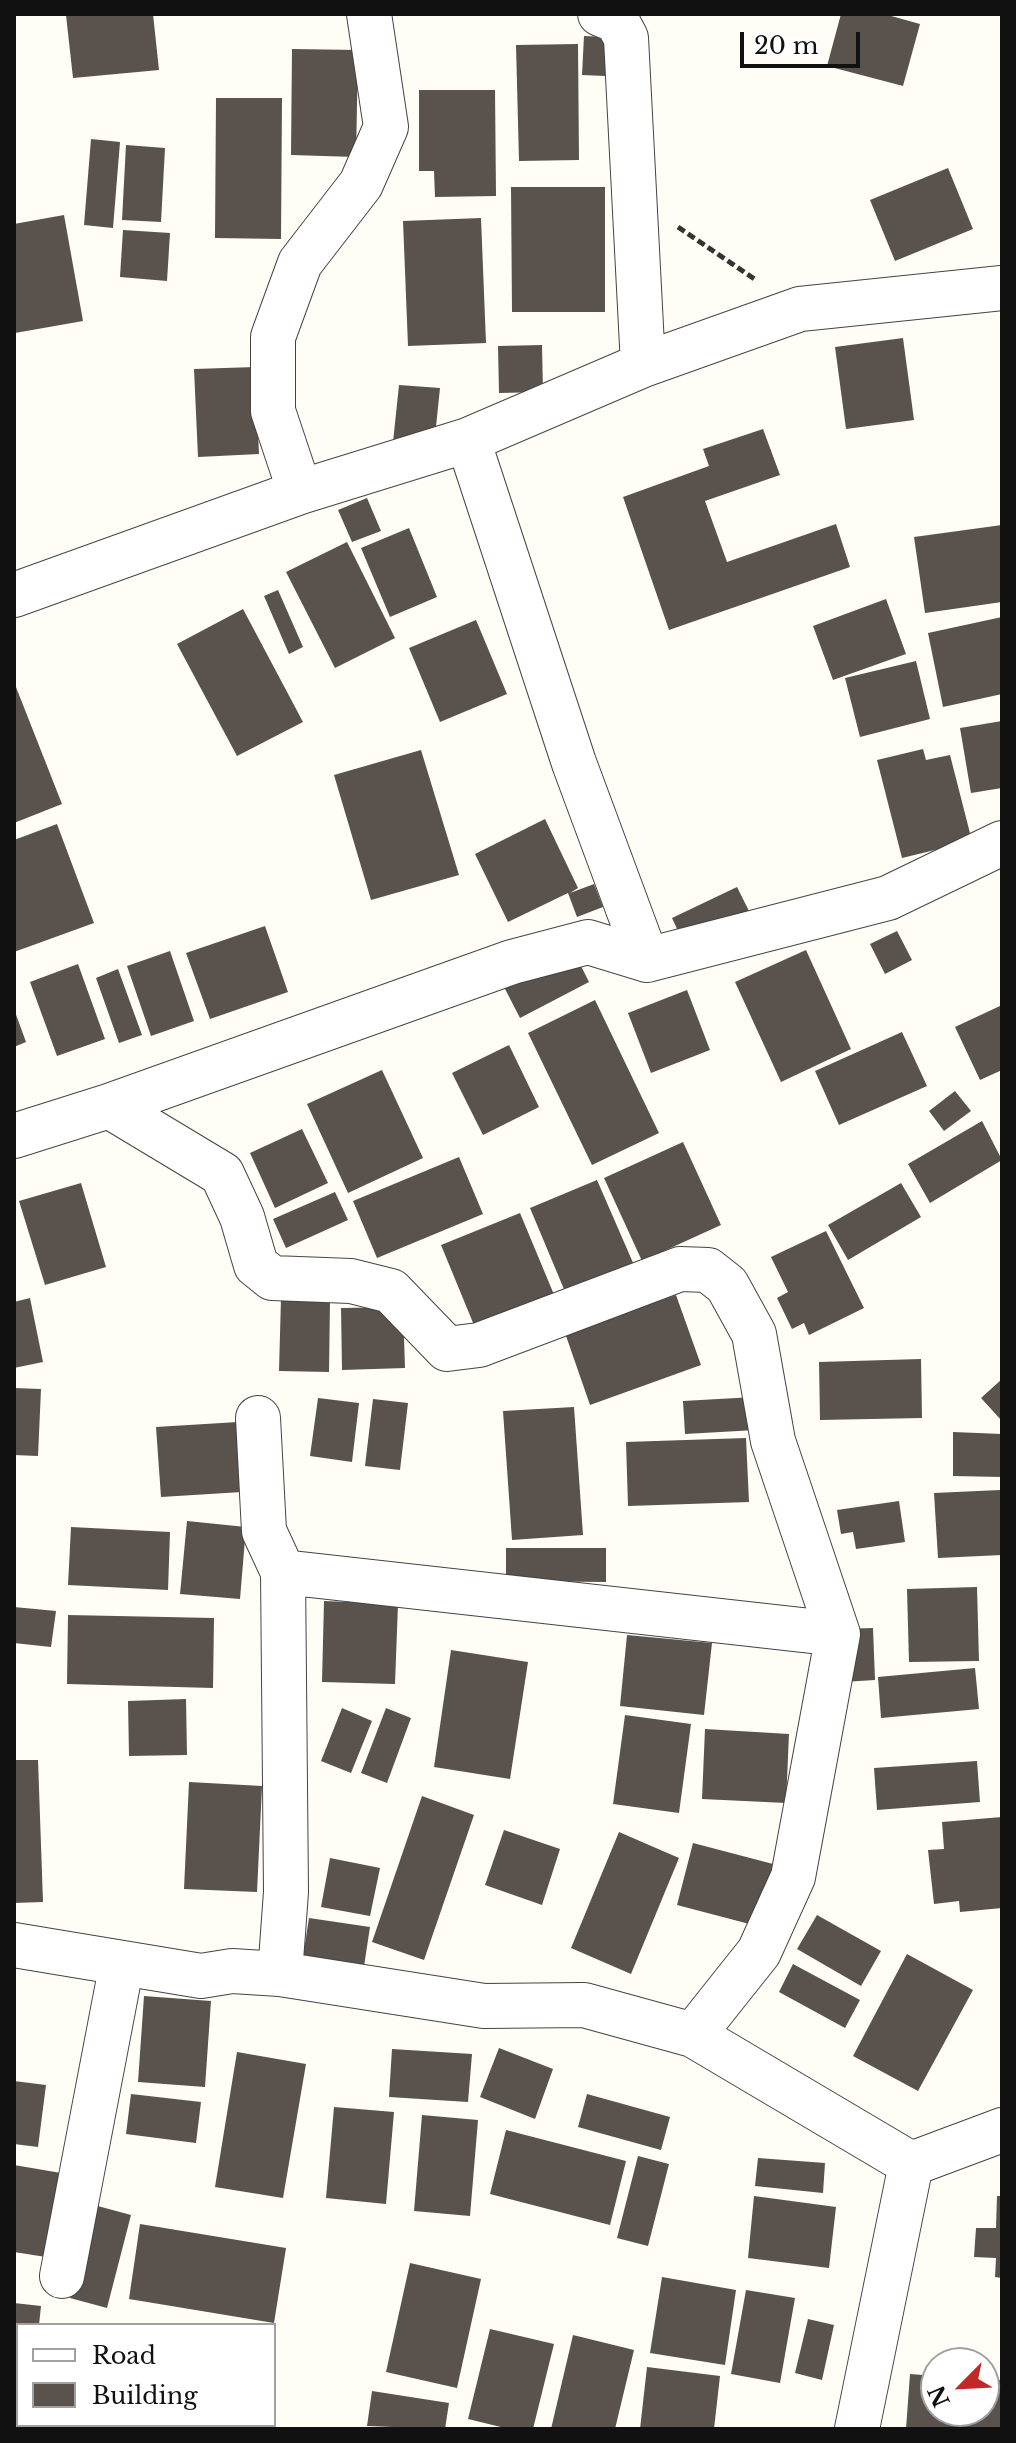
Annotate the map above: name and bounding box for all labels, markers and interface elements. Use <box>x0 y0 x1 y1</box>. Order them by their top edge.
scale bar <box>744 16 864 66</box>
text: 20 m <box>754 31 819 60</box>
legend <box>16 2323 276 2427</box>
text: Road <box>92 2341 156 2370</box>
north arrow <box>920 2347 1000 2427</box>
text: Building <box>92 2381 198 2410</box>
text: N <box>923 2381 956 2411</box>

